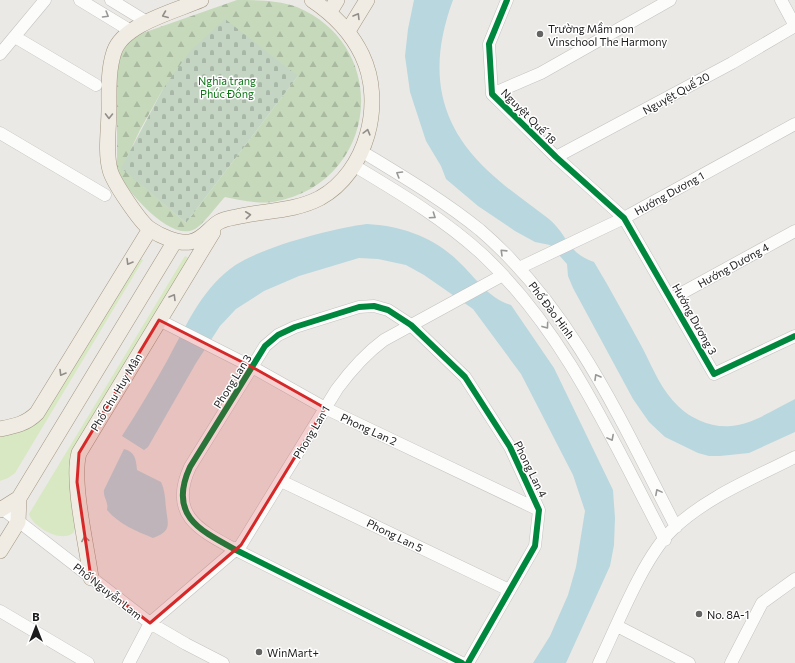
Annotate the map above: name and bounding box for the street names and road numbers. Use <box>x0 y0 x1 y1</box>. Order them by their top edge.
street label: Nguyệt Quế 20 <box>640 69 712 117</box>
street label: Nguyệt Quế 18 <box>499 86 560 147</box>
street label: Hướng Dương 1 <box>632 168 706 218</box>
street label: Hướng Dương 4 <box>695 240 771 290</box>
street label: Phố Đào Hinh <box>526 279 578 341</box>
street label: Hướng Dương 3 <box>670 281 720 357</box>
street label: Phố Chu Huy Mân <box>88 351 144 433</box>
street label: Phong Lan 3 <box>210 352 254 410</box>
street label: Phong Lan 1 <box>290 403 332 461</box>
street label: Phong Lan 2 <box>339 410 399 448</box>
street label: Phong Lan 4 <box>512 439 550 500</box>
street label: Phong Lan 5 <box>365 516 425 554</box>
street label: Phố Nguyễn Lam <box>71 559 146 622</box>

